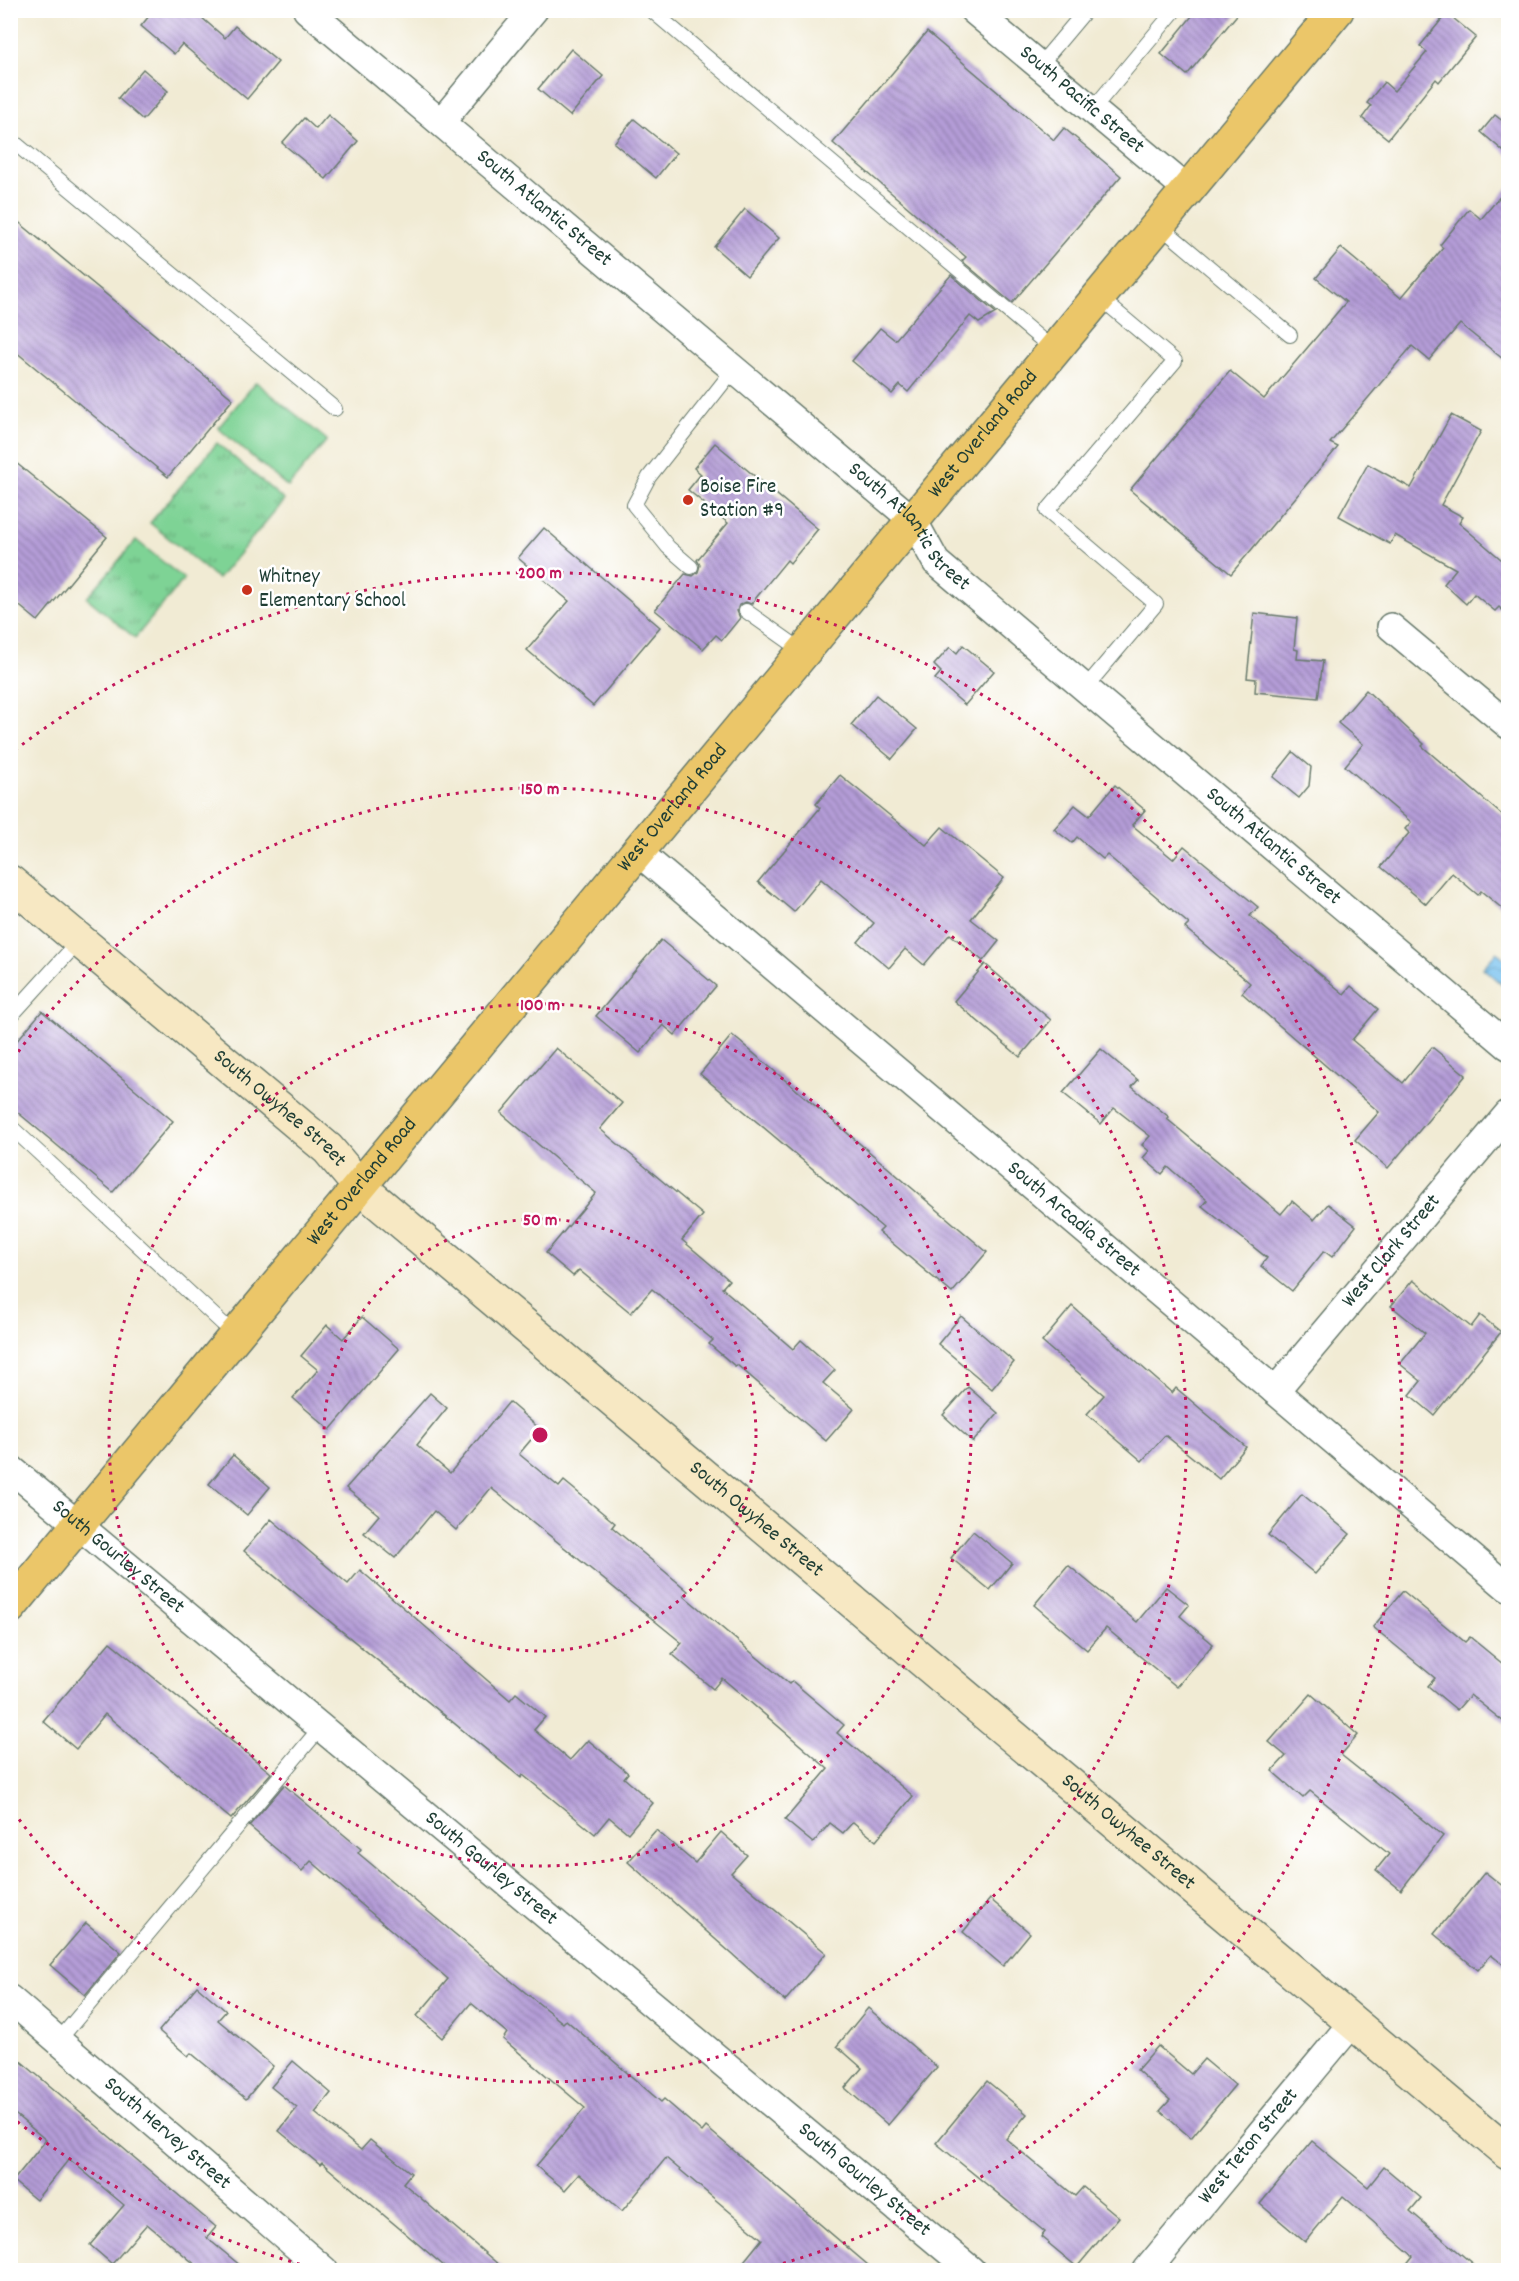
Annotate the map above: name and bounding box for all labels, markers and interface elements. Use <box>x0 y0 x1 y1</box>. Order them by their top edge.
street label: South Pacific Street <box>1012 39 1151 162</box>
street label: South Atlantic Street <box>469 143 618 275</box>
street label: West Overland Road <box>922 364 1046 506</box>
street label: South Atlantic Street <box>841 456 976 599</box>
place label: Boise Fire Station #9 <box>700 473 784 527</box>
marker: Boise Fire Station #9 <box>681 493 695 507</box>
text: 200 m <box>518 562 562 587</box>
place label: Whitney Elementary School <box>259 563 406 617</box>
marker: Whitney Elementary School <box>240 583 254 597</box>
street label: West Overland Road <box>611 738 736 879</box>
text: 150 m <box>521 778 559 803</box>
street label: South Atlantic Street <box>1198 781 1347 913</box>
text: 100 m <box>520 994 560 1019</box>
street label: South Owyhee Street <box>206 1043 353 1175</box>
street label: West Overland Road <box>300 1112 425 1253</box>
street label: South Arcadia Street <box>1000 1155 1147 1286</box>
street label: West Clark Street <box>1336 1188 1449 1315</box>
text: 50 m <box>523 1209 557 1234</box>
centre of rings <box>530 1425 550 1445</box>
street label: South Owyhee Street <box>682 1454 830 1586</box>
street label: South Gourley Street <box>44 1493 191 1622</box>
street label: South Owyhee Street <box>1054 1767 1202 1899</box>
street label: South Gourley Street <box>418 1805 564 1934</box>
street label: South Hervey Street <box>96 2071 237 2198</box>
street label: West Teton Street <box>1192 2082 1307 2212</box>
street label: South Gourley Street <box>791 2116 937 2245</box>

